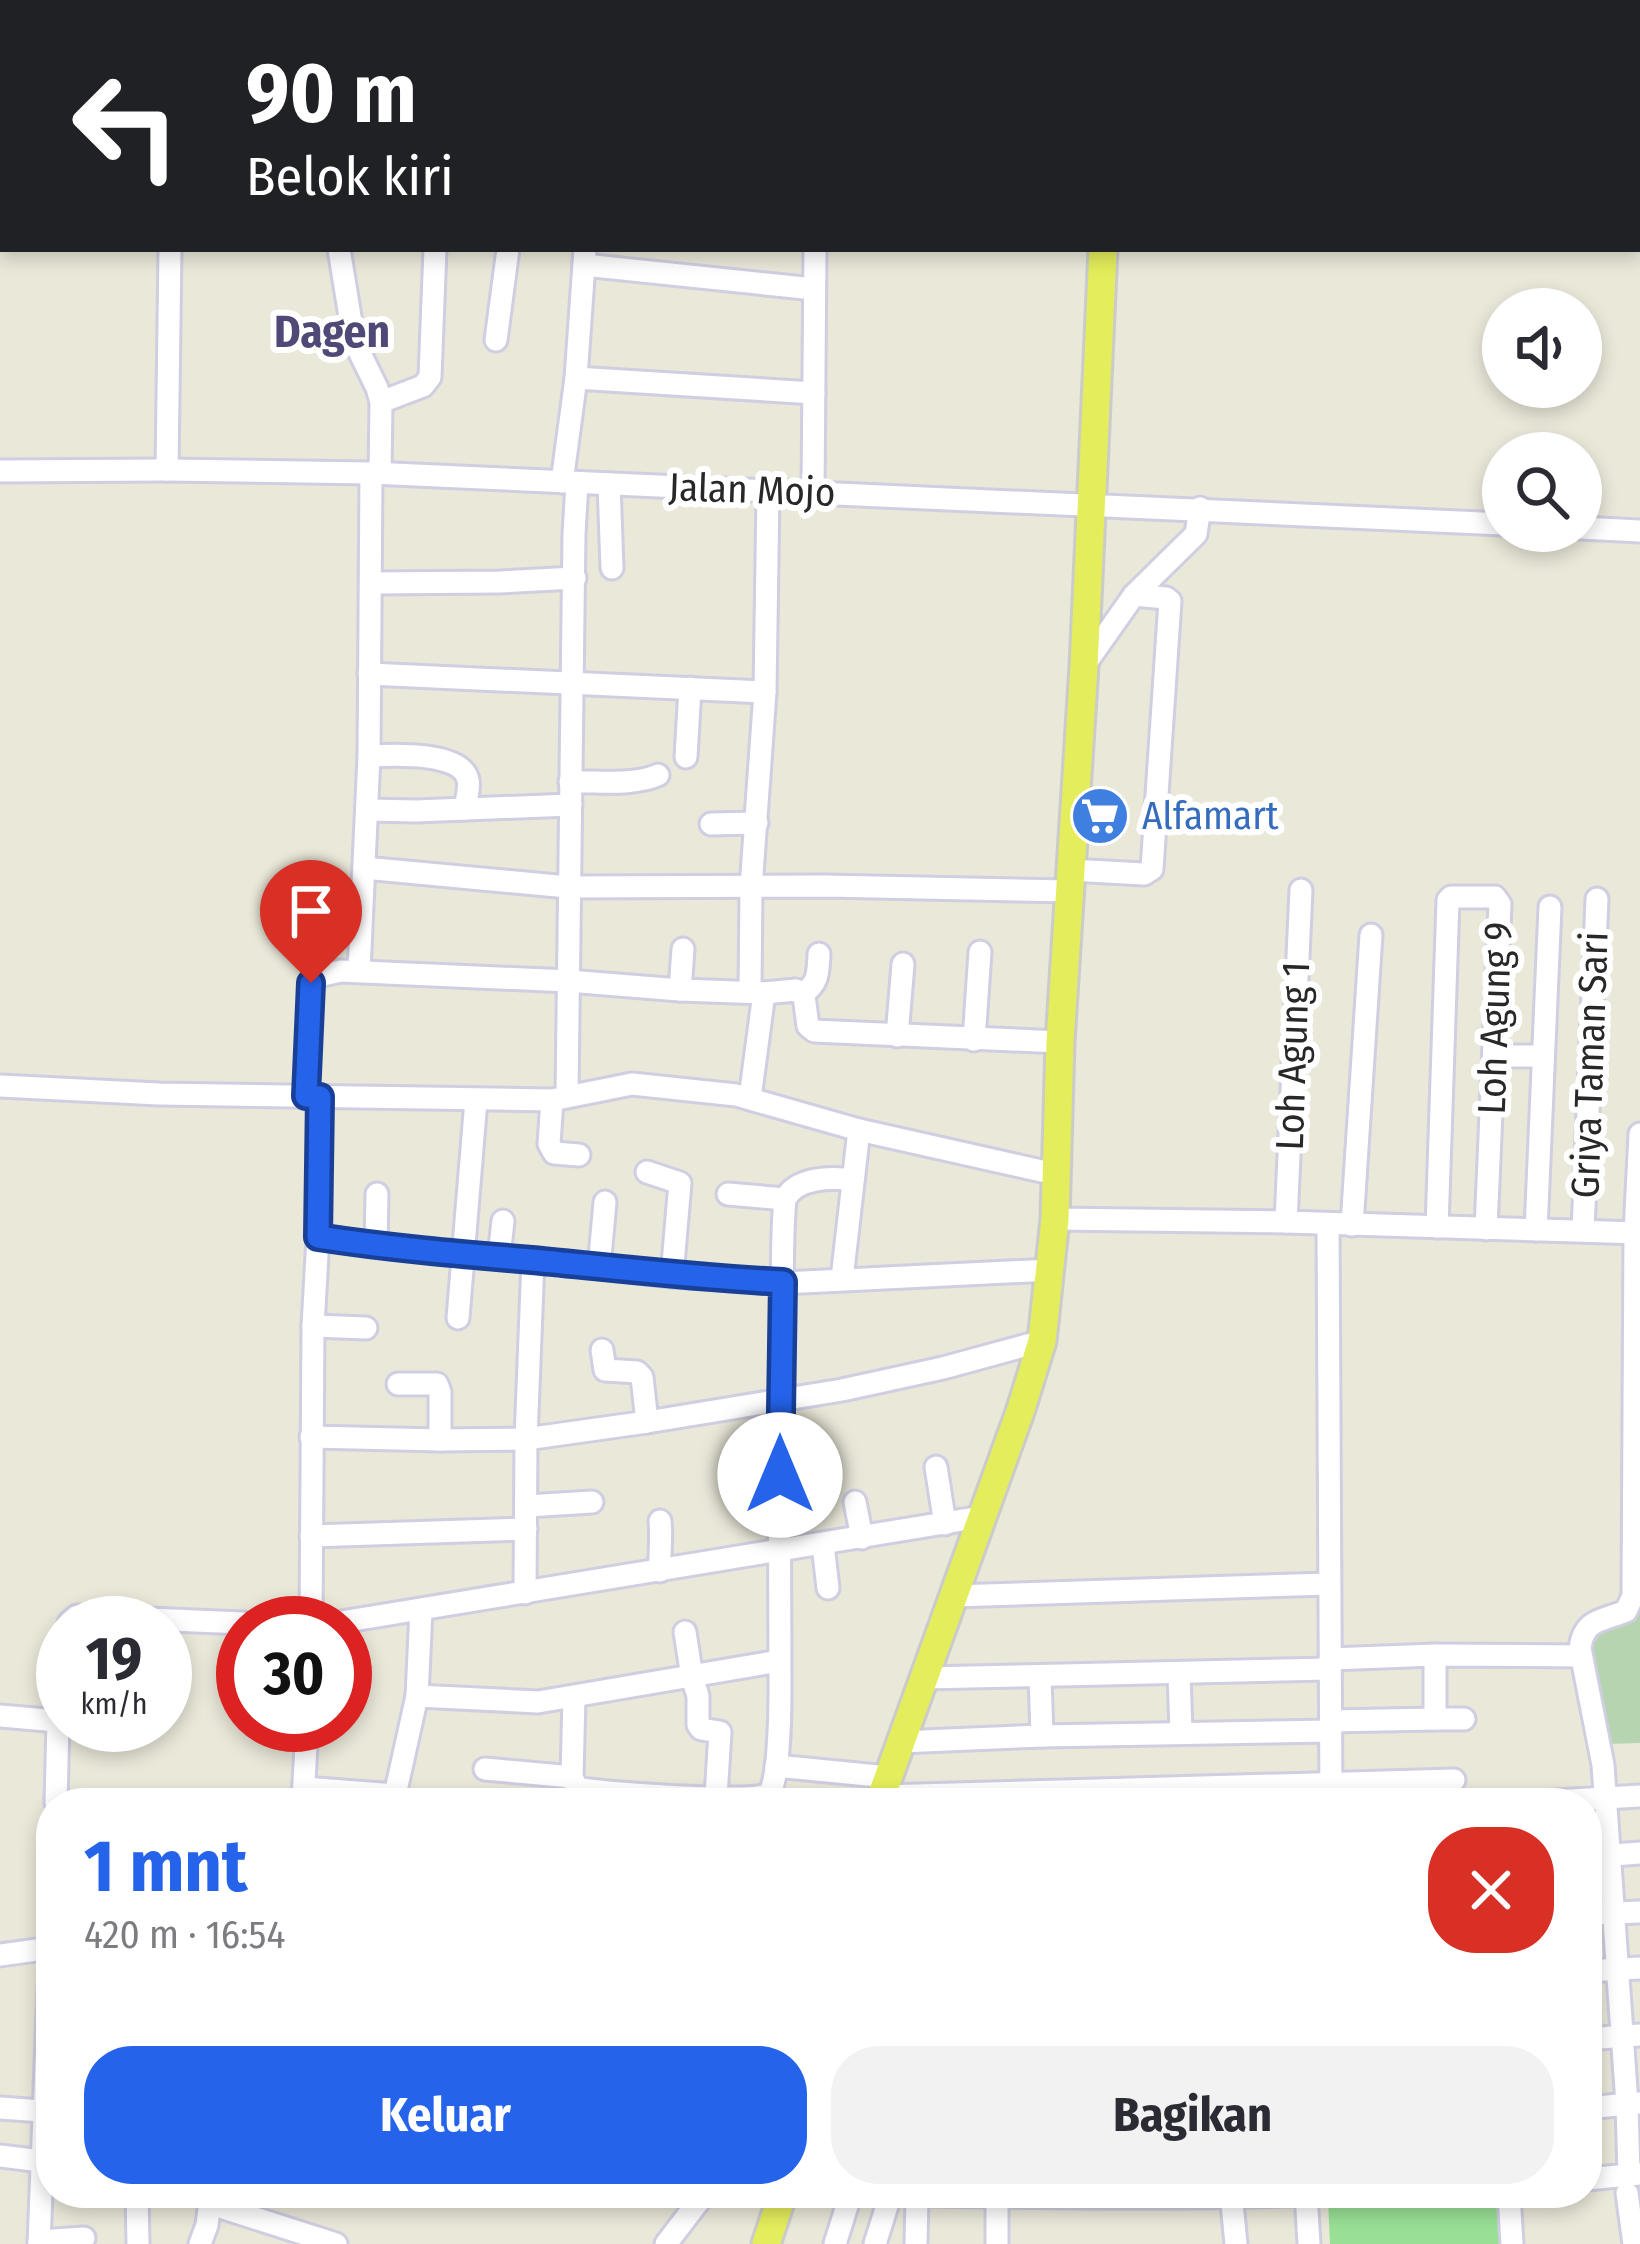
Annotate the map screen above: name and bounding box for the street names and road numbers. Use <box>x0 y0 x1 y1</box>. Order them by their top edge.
street label: Jalan Mojo <box>668 464 836 516</box>
street label: Loh Agung 9 <box>1469 921 1521 1115</box>
street label: Griya Taman Sari <box>1562 931 1618 1199</box>
street label: Loh Agung 1 <box>1267 961 1319 1151</box>

